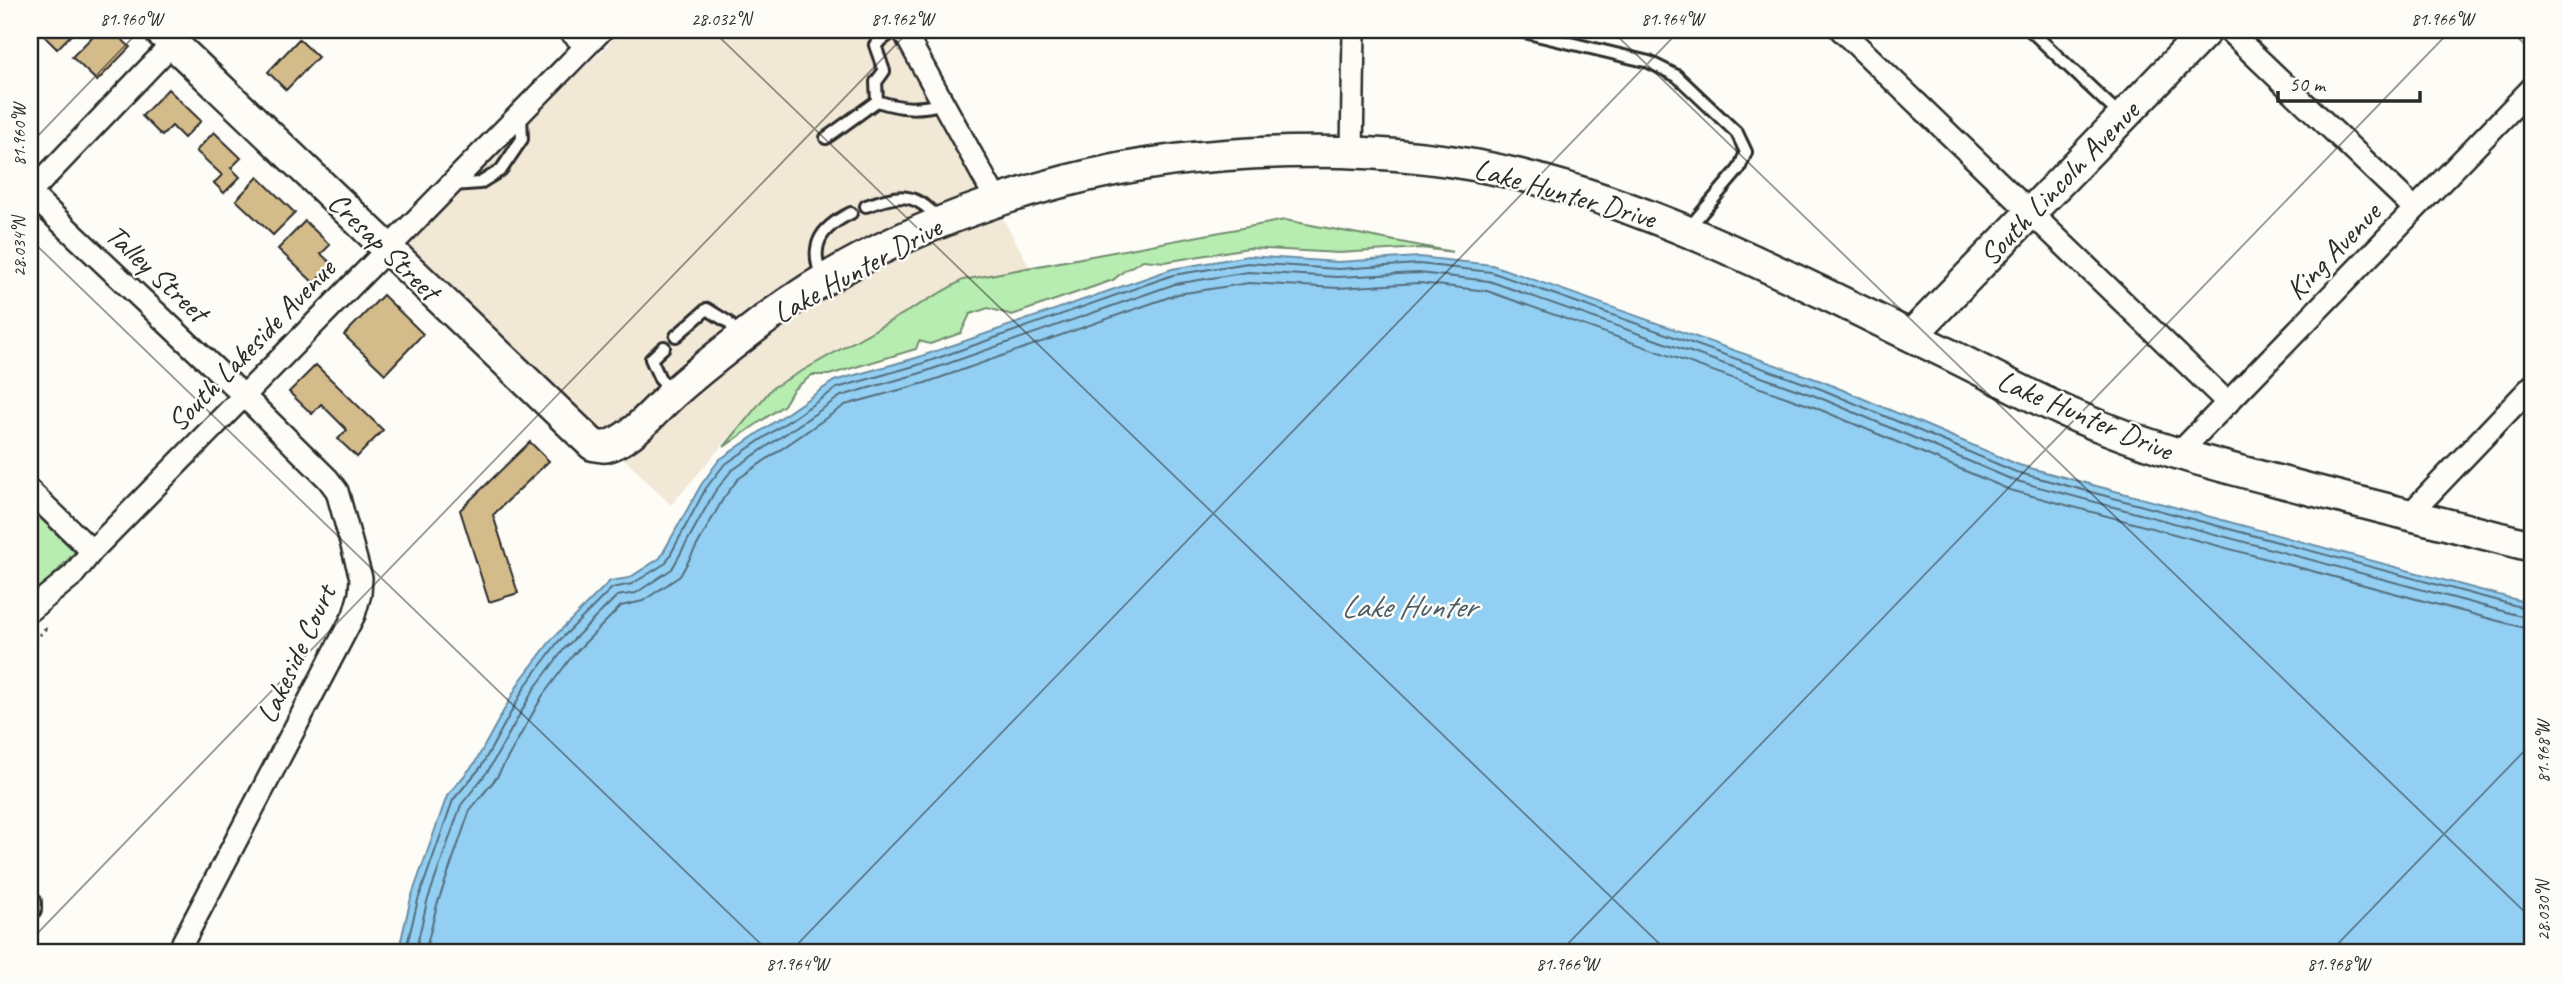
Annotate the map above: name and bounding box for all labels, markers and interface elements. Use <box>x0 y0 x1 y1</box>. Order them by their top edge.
text: 81.960°W <box>100 8 165 30</box>
text: 28.032°N <box>691 8 754 30</box>
text: 81.962°W <box>871 8 936 30</box>
text: 81.964°W <box>1641 8 1706 30</box>
text: 81.966°W <box>2411 8 2476 30</box>
scale bar <box>2278 60 2420 104</box>
text: 50 m <box>2289 71 2327 97</box>
street label: South Lincoln Avenue <box>1971 91 2149 273</box>
text: 81.960°W <box>8 101 30 166</box>
street label: Lake Hunter Drive <box>1470 149 1662 238</box>
street label: Cresap Street <box>320 183 451 311</box>
street label: King Avenue <box>2277 193 2390 308</box>
street label: Lake Hunter Drive <box>766 207 950 332</box>
text: 28.034°N <box>8 214 30 277</box>
street label: Talley Street <box>98 216 219 333</box>
street label: South Lakeside Avenue <box>159 249 345 440</box>
street label: Lake Hunter Drive <box>1992 361 2180 470</box>
street label: Lakeside Court <box>248 576 346 729</box>
water label: Lake Hunter <box>1341 586 1481 627</box>
text: 81.968°W <box>2532 718 2554 783</box>
text: 28.030°N <box>2532 878 2554 941</box>
text: 81.964°W <box>766 953 831 975</box>
text: 81.966°W <box>1536 953 1601 975</box>
text: 81.968°W <box>2307 953 2372 975</box>

